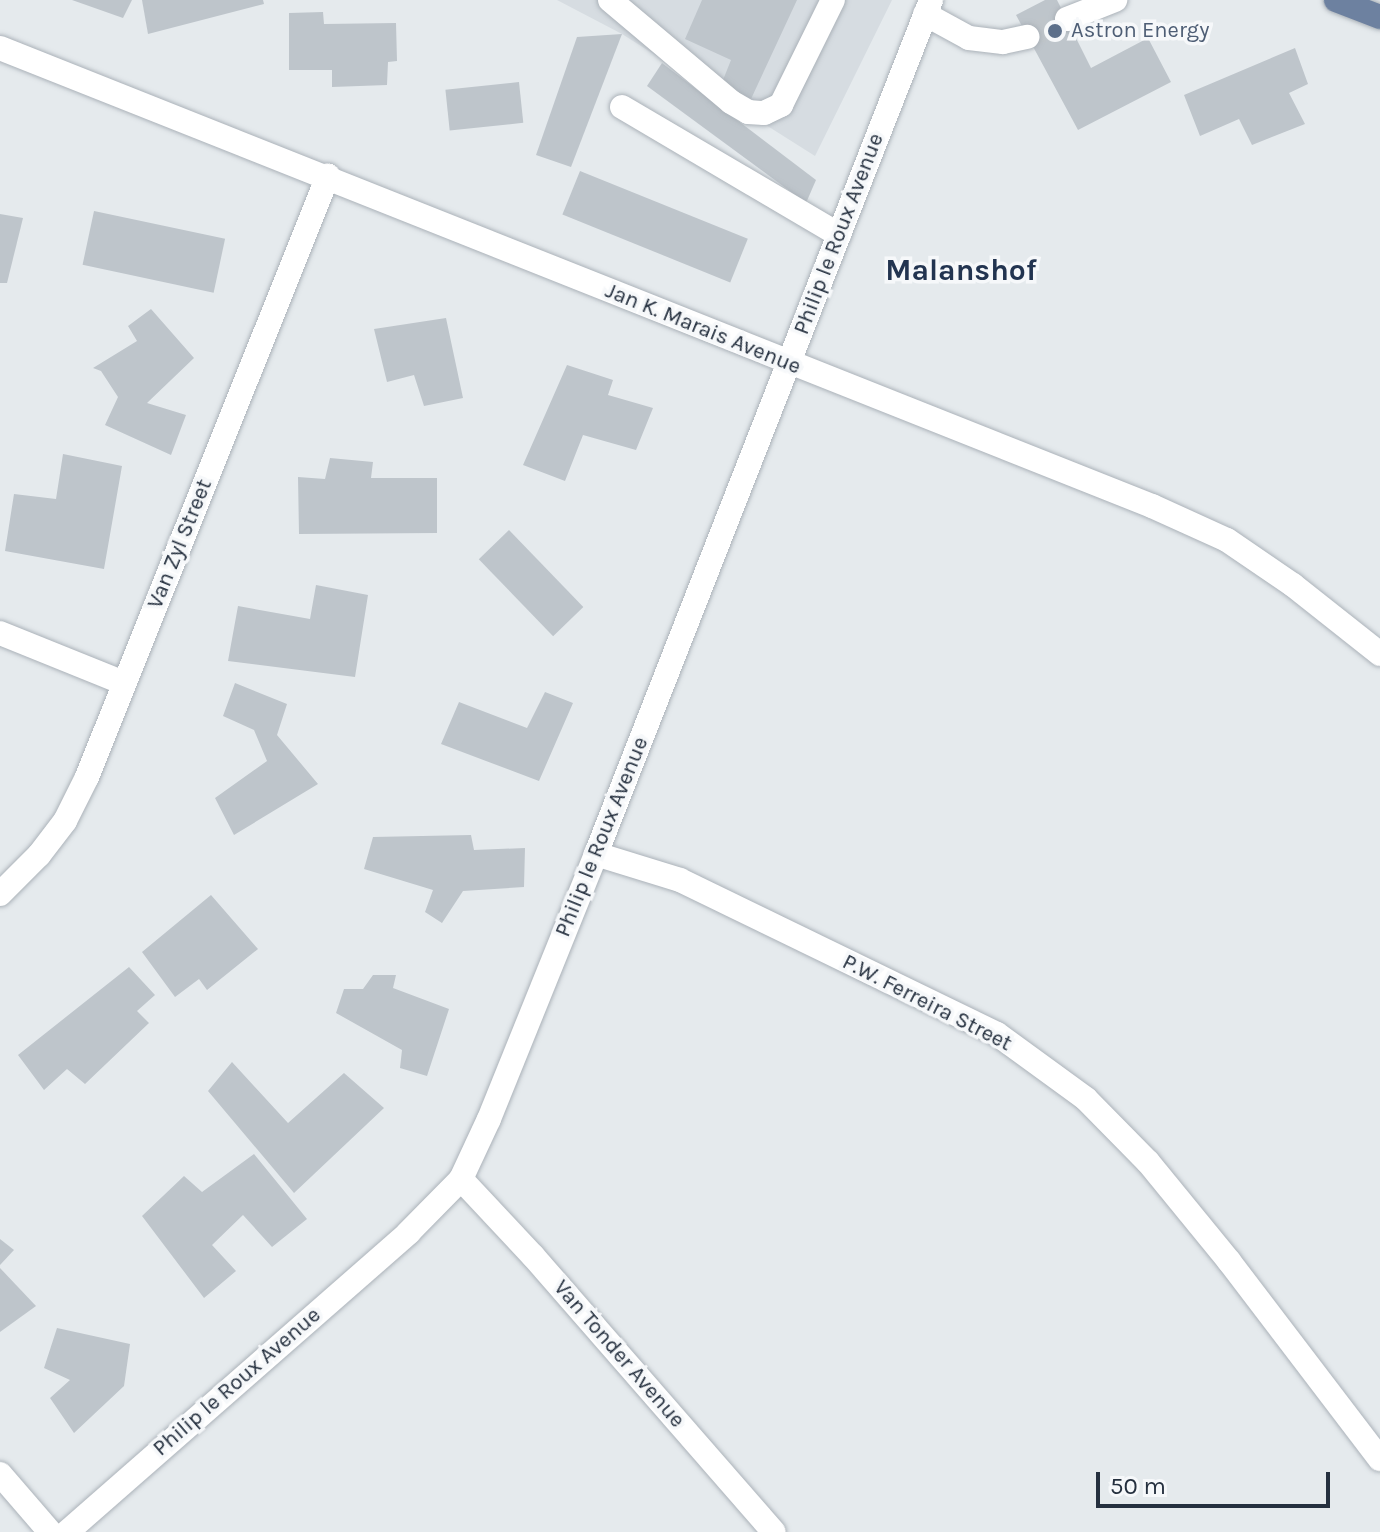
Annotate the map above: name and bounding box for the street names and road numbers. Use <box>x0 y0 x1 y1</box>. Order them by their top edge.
street label: Philip le Roux Avenue <box>788 130 890 338</box>
street label: Jan K. Marais Avenue <box>601 278 805 380</box>
street label: Van Zyl Street <box>142 475 218 613</box>
street label: Philip le Roux Avenue <box>550 733 654 941</box>
street label: P.W. Ferreira Street <box>838 949 1016 1057</box>
street label: Van Tonder Avenue <box>548 1275 690 1433</box>
street label: Philip le Roux Avenue <box>148 1302 326 1462</box>

